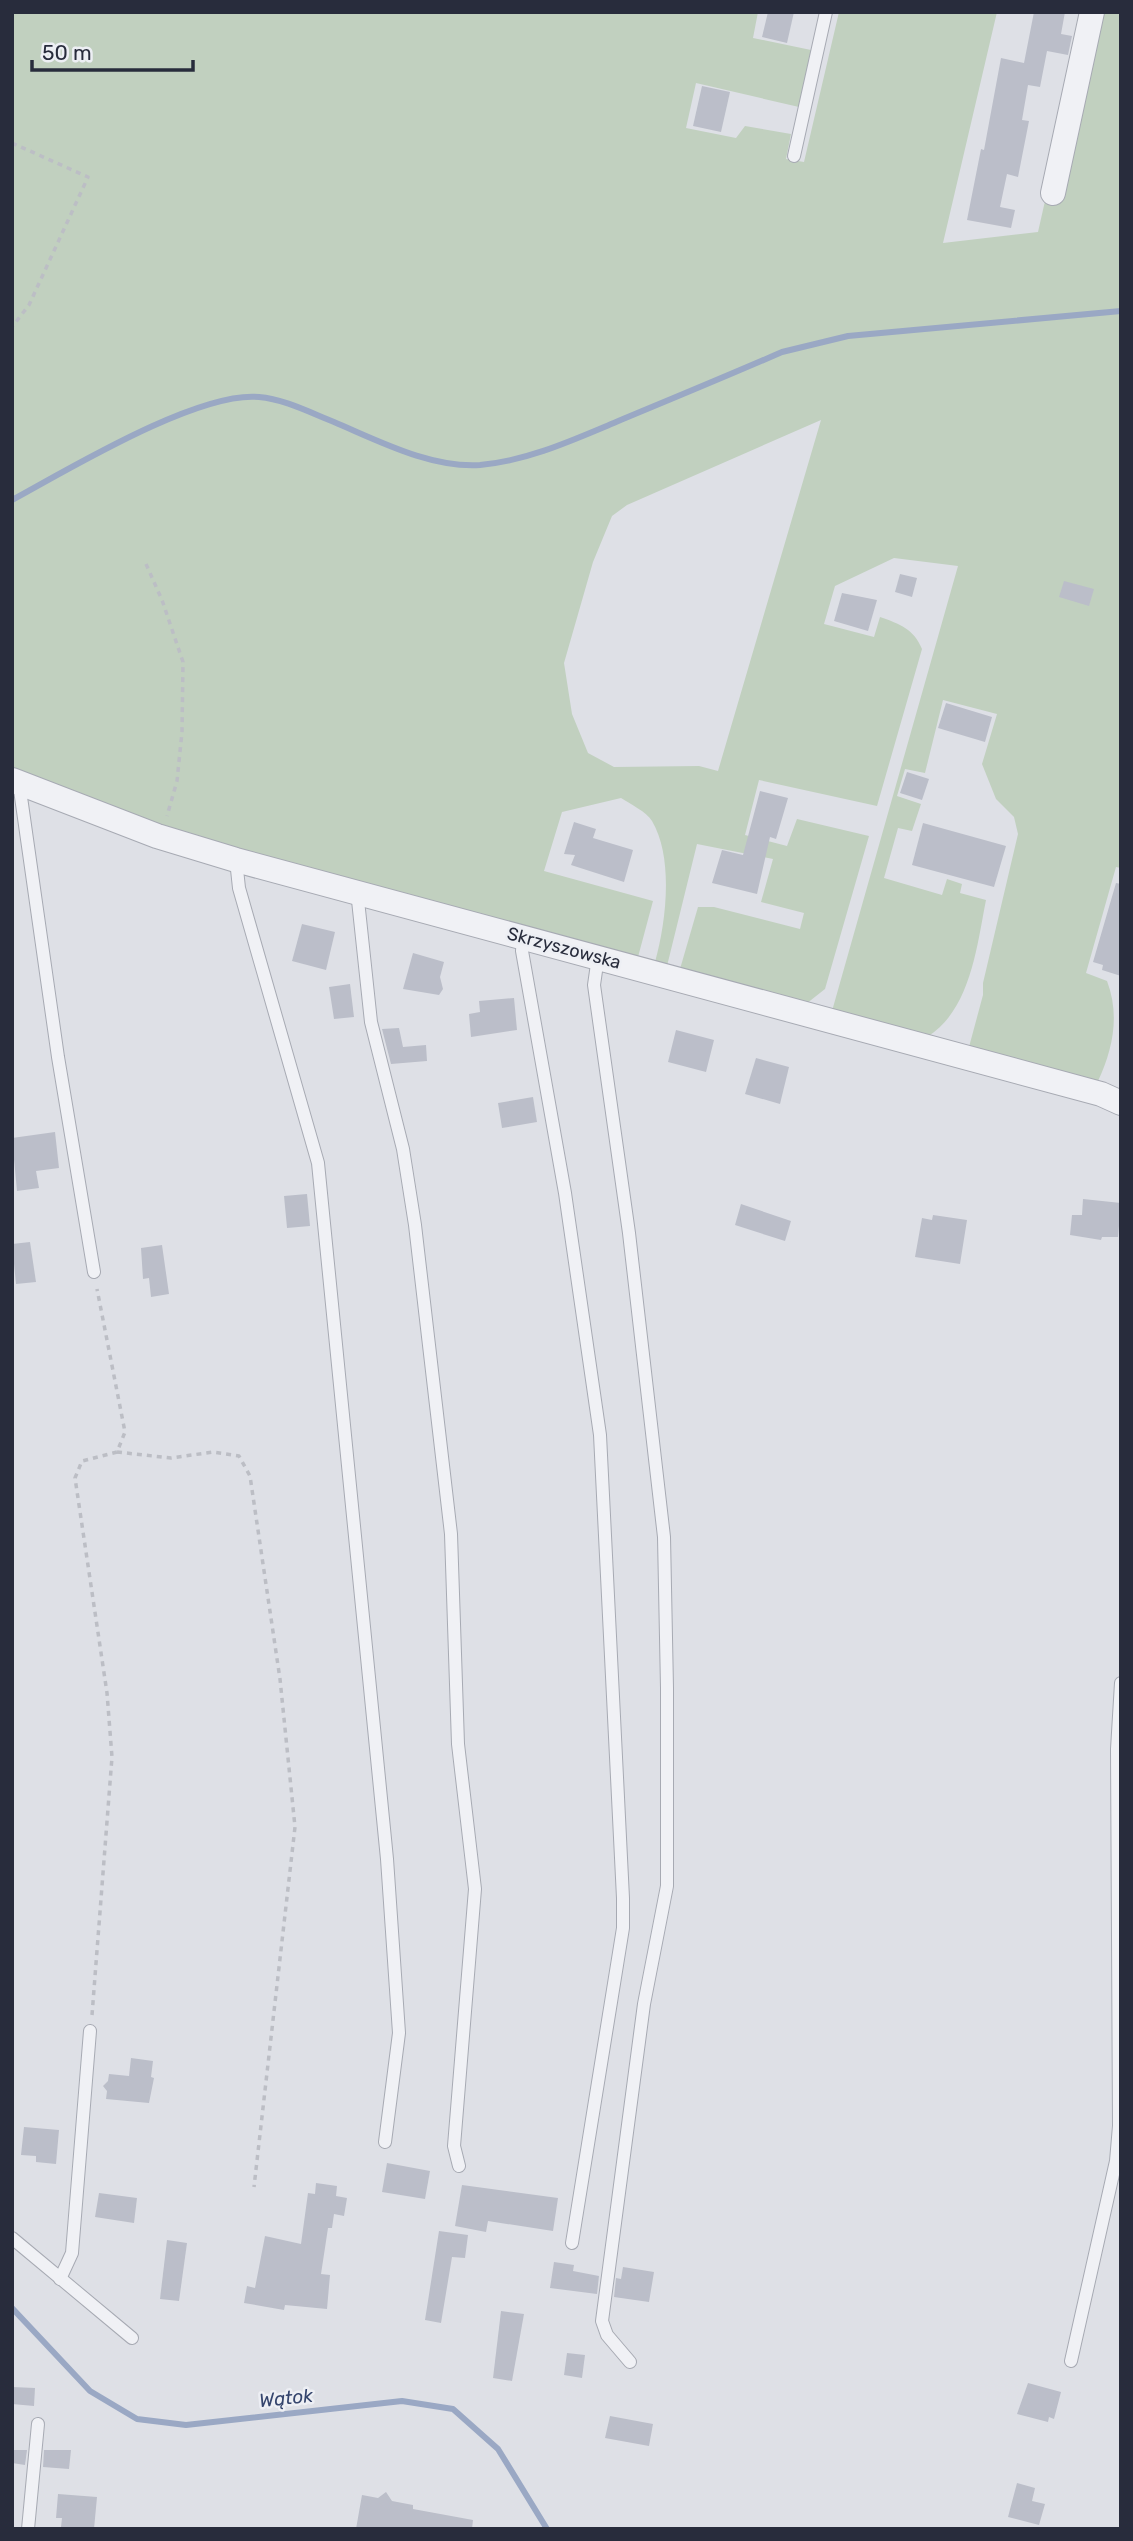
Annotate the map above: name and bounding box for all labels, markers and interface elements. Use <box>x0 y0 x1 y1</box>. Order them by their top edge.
scale bar <box>32 28 192 72</box>
text: 50 m <box>42 40 92 65</box>
street label: Skrzyszowska <box>505 922 623 974</box>
water label: Wątok <box>258 2384 314 2412</box>

